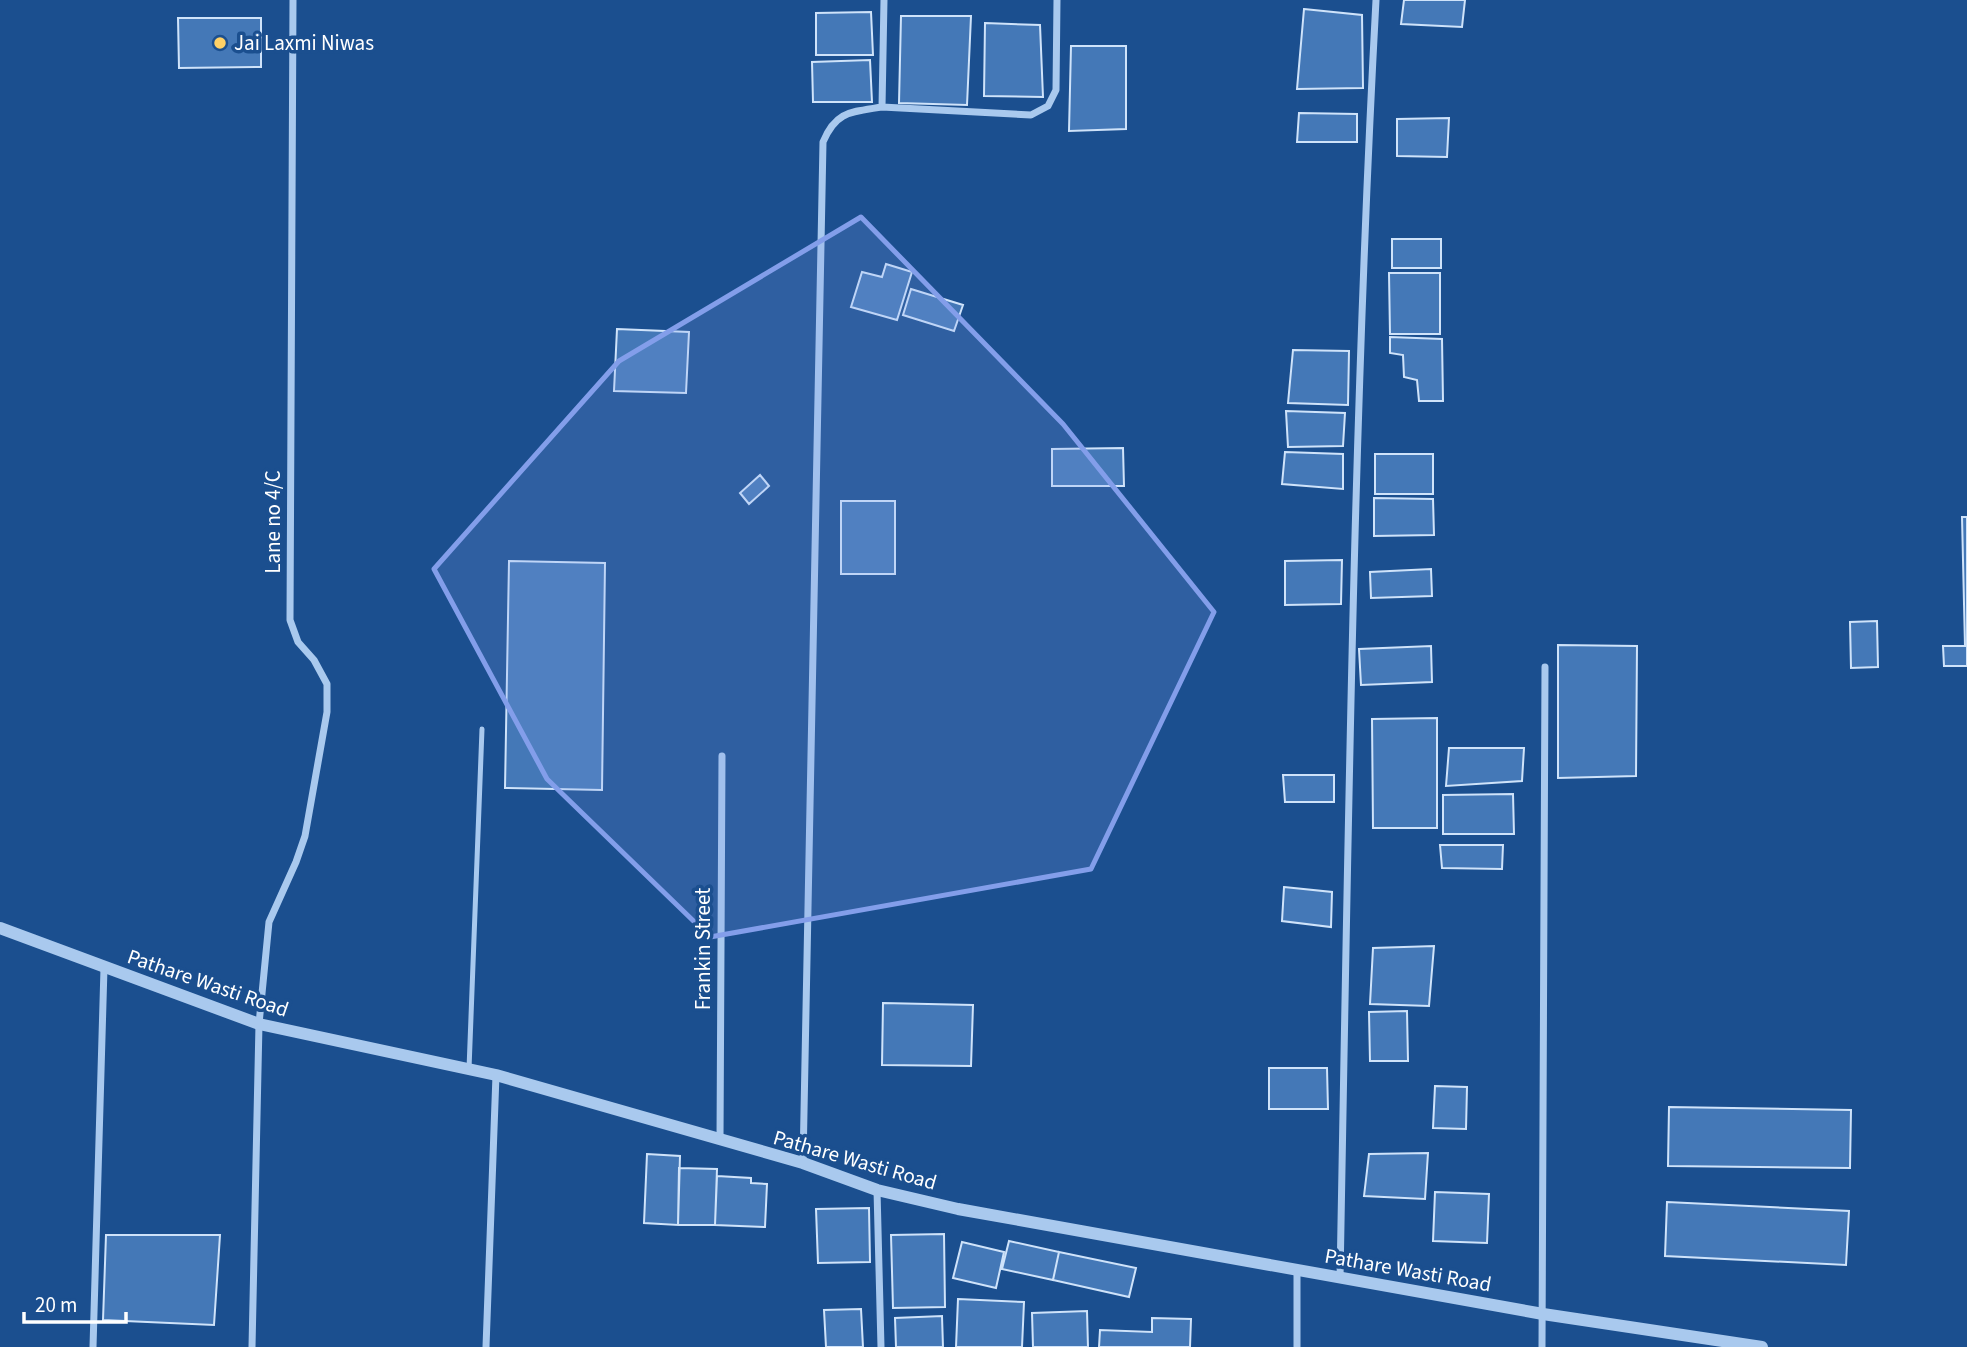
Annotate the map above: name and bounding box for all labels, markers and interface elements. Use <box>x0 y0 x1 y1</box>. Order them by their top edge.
place label: Jai Laxmi Niwas <box>234 28 374 58</box>
marker: Jai Laxmi Niwas <box>212 35 228 51</box>
street label: Lane no 4/C <box>258 470 288 574</box>
street label: Frankin Street <box>688 888 718 1010</box>
street label: Pathare Wasti Road <box>123 941 293 1025</box>
street label: Pathare Wasti Road <box>770 1122 940 1198</box>
street label: Pathare Wasti Road <box>1322 1241 1494 1299</box>
scale bar <box>24 1280 126 1324</box>
text: 20 m <box>35 1290 77 1320</box>

